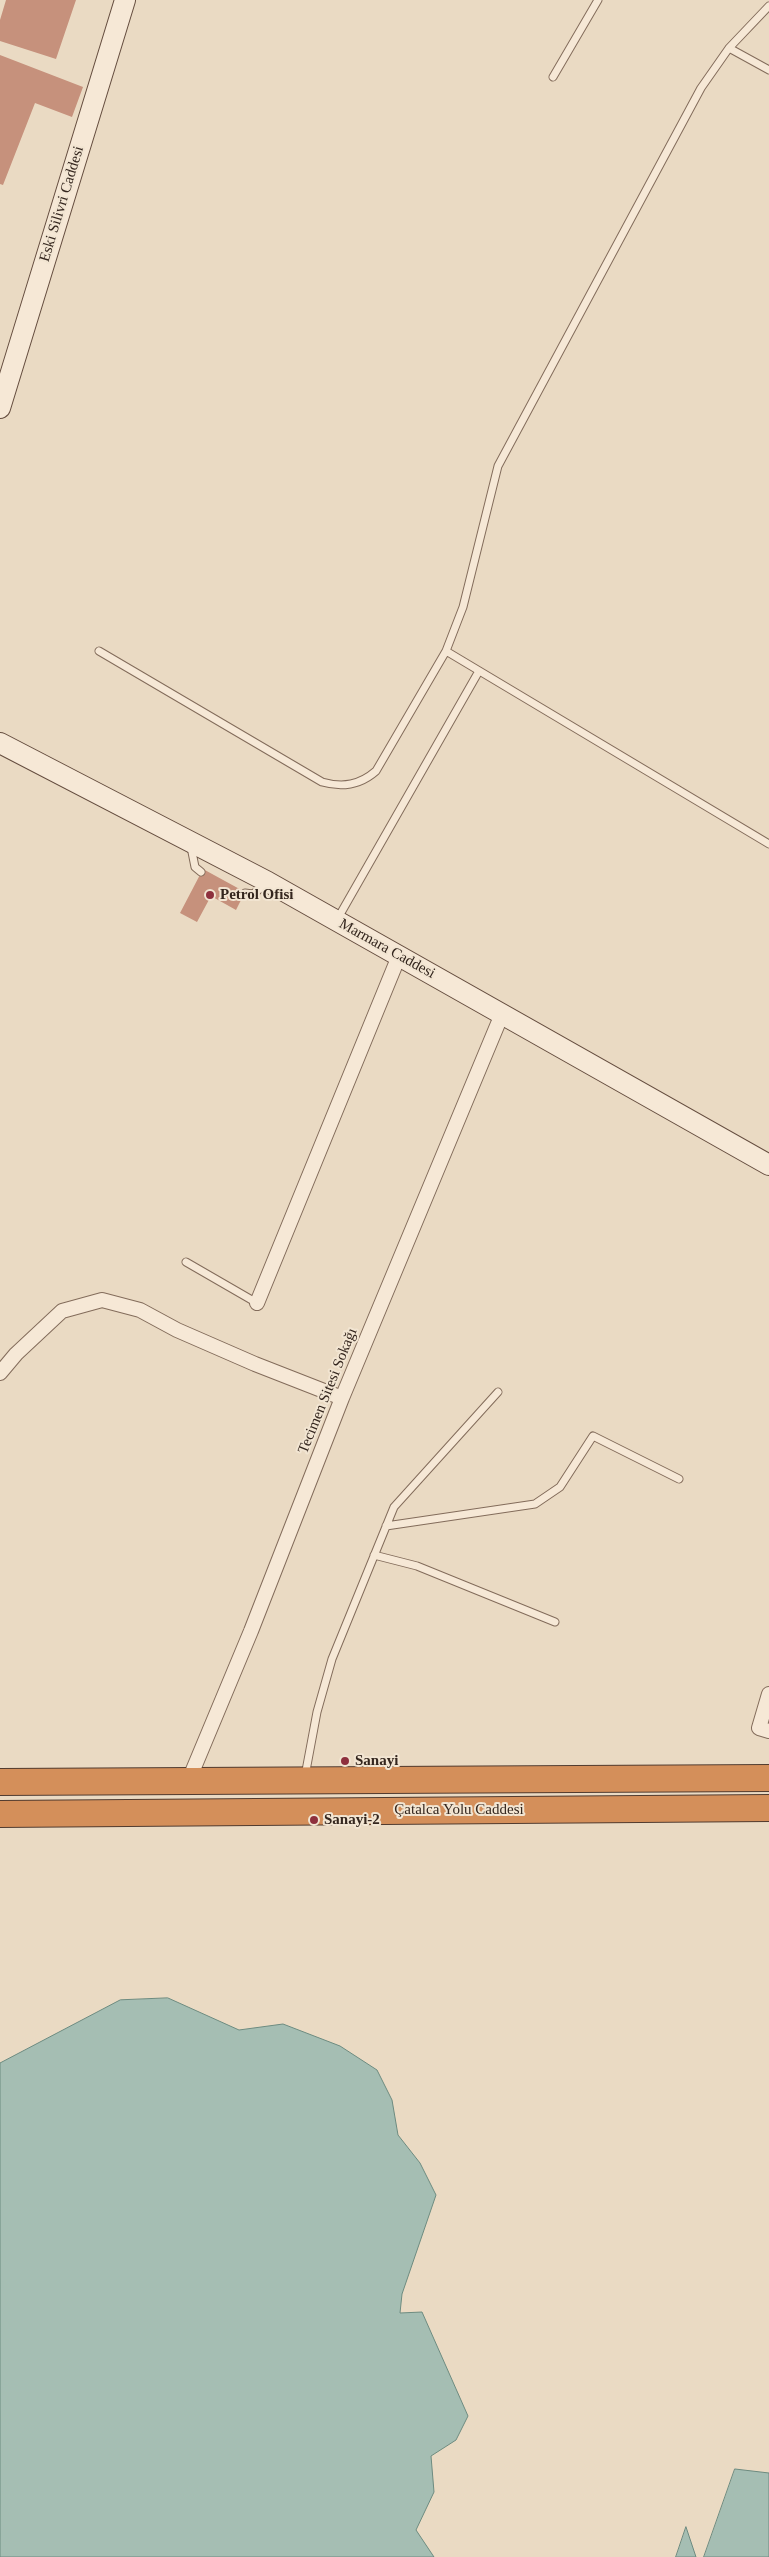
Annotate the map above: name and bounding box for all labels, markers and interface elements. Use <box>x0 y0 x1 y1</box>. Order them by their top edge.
street label: Eski Silivri Caddesi <box>36 144 88 264</box>
place label: Petrol Ofisi <box>220 886 293 904</box>
marker: Petrol Ofisi <box>204 889 216 901</box>
street label: Marmara Caddesi <box>336 915 438 983</box>
street label: Tecimen Sitesi Sokağı <box>295 1326 361 1456</box>
place label: Sanayi <box>355 1752 398 1770</box>
marker: Sanayi <box>339 1755 351 1767</box>
street label: Çatalca Yolu Caddesi <box>394 1801 524 1819</box>
place label: Sanayi-2 <box>324 1811 380 1829</box>
marker: Sanayi-2 <box>308 1814 320 1826</box>

